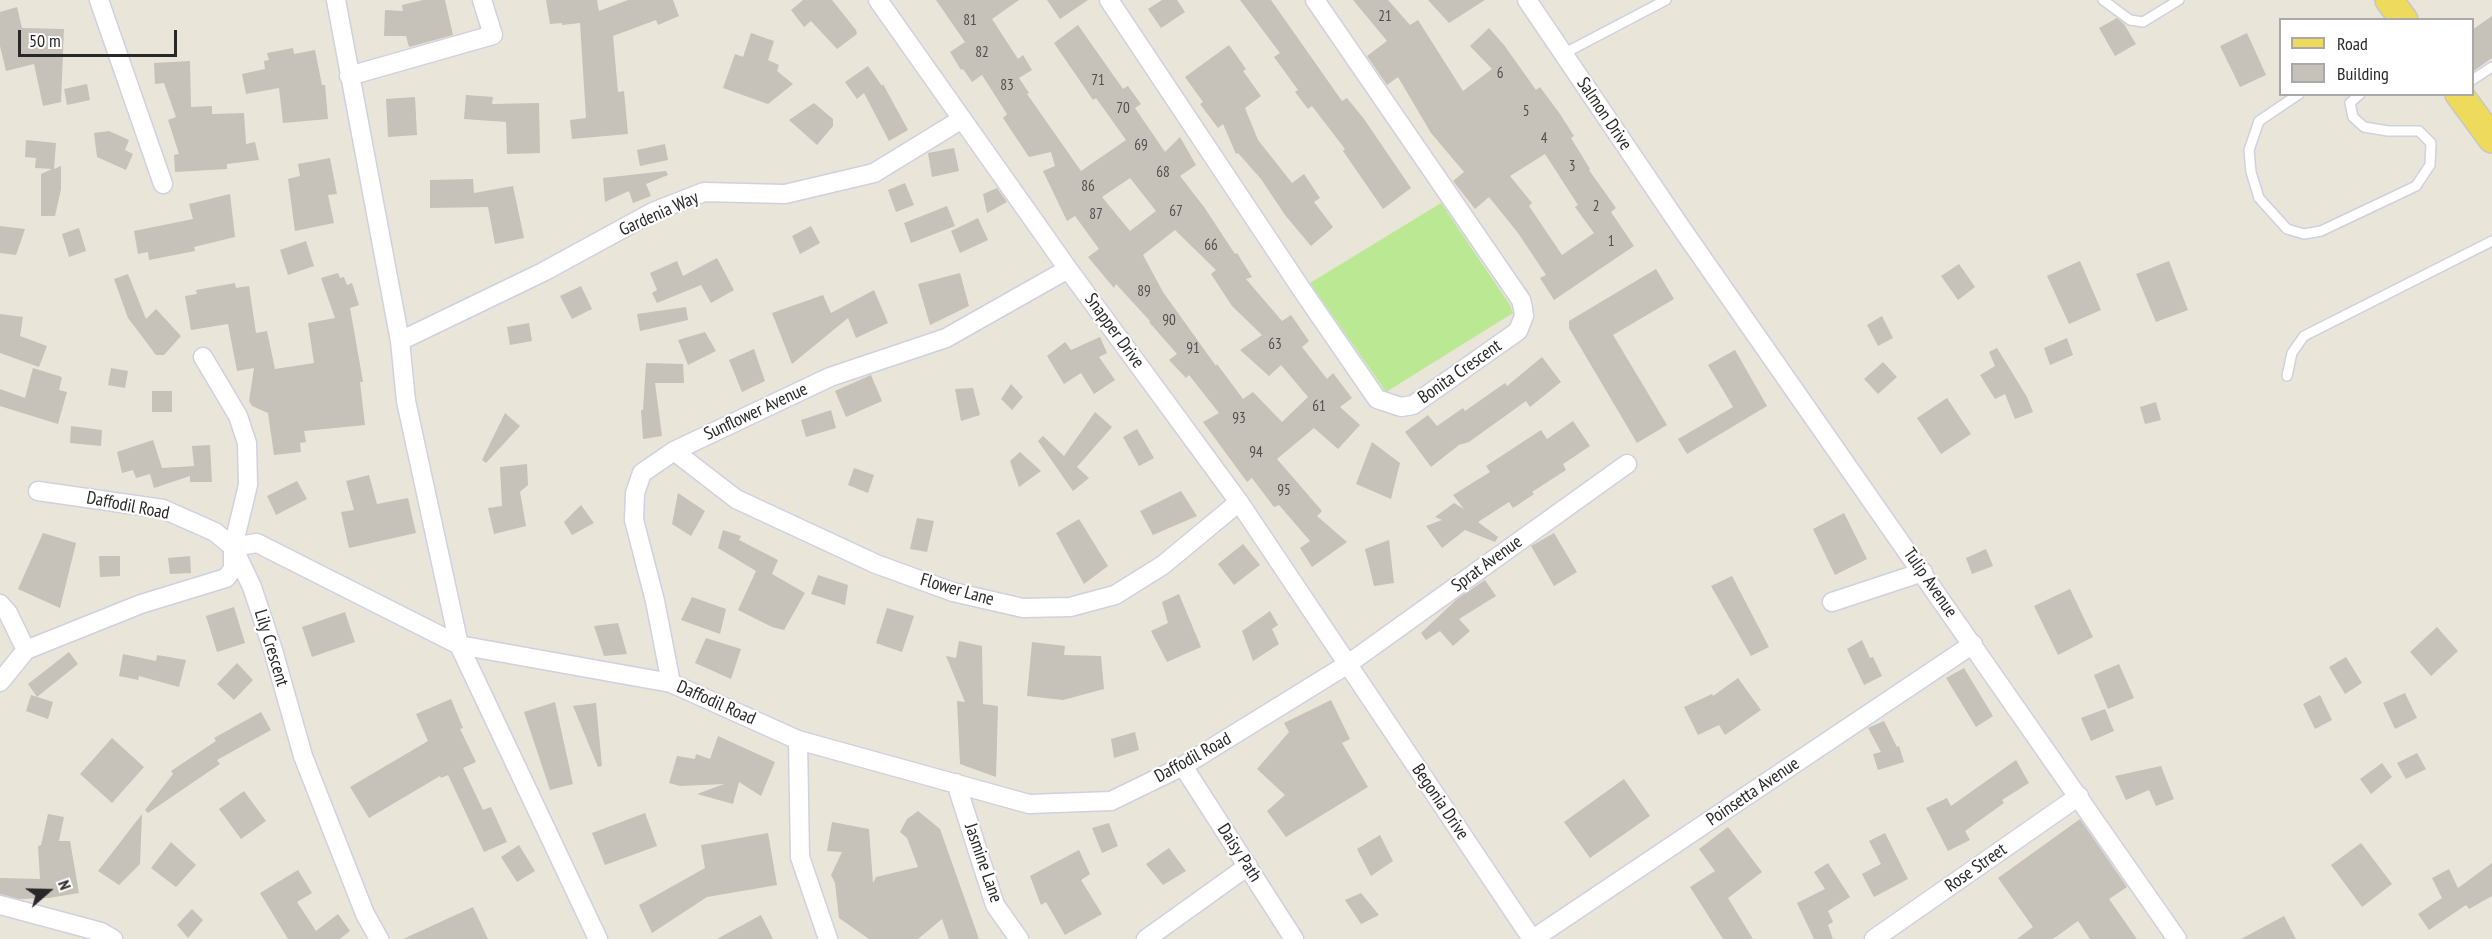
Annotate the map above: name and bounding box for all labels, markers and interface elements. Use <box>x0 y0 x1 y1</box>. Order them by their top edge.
house number: 21 <box>1378 8 1392 26</box>
house number: 81 <box>963 12 977 30</box>
scale bar <box>21 18 180 56</box>
legend <box>2279 18 2474 96</box>
text: 50 m <box>29 29 61 52</box>
text: Road <box>2337 32 2368 55</box>
house number: 82 <box>975 44 989 62</box>
text: Building <box>2337 62 2389 85</box>
house number: 6 <box>1497 65 1503 83</box>
house number: 71 <box>1091 72 1105 90</box>
street label: Salmon Drive <box>1572 74 1636 154</box>
house number: 83 <box>1000 77 1014 95</box>
house number: 70 <box>1116 100 1130 118</box>
house number: 5 <box>1523 103 1529 121</box>
house number: 4 <box>1541 130 1547 148</box>
house number: 69 <box>1134 137 1148 155</box>
house number: 3 <box>1569 158 1575 176</box>
house number: 68 <box>1156 164 1170 182</box>
house number: 86 <box>1081 178 1095 196</box>
street label: Gardenia Way <box>616 187 702 241</box>
house number: 2 <box>1593 198 1599 216</box>
house number: 67 <box>1169 203 1183 221</box>
house number: 87 <box>1089 206 1103 224</box>
house number: 1 <box>1608 233 1614 251</box>
house number: 66 <box>1204 237 1218 255</box>
house number: 89 <box>1137 283 1151 301</box>
street label: Snapper Drive <box>1080 289 1148 373</box>
house number: 90 <box>1162 312 1176 330</box>
street label: Bonita Crescent <box>1414 335 1506 409</box>
house number: 63 <box>1268 336 1282 354</box>
house number: 91 <box>1186 340 1200 358</box>
street label: Sunflower Avenue <box>701 379 811 445</box>
house number: 61 <box>1312 398 1326 416</box>
house number: 93 <box>1232 410 1246 428</box>
house number: 94 <box>1249 444 1263 462</box>
house number: 95 <box>1277 482 1291 500</box>
street label: Daffodil Road <box>85 487 171 525</box>
street label: Sprat Avenue <box>1448 531 1526 597</box>
street label: Tulip Avenue <box>1898 544 1962 622</box>
street label: Flower Lane <box>918 569 996 611</box>
street label: Lily Crescent <box>249 607 293 689</box>
street label: Daffodil Road <box>673 676 759 730</box>
street label: Daffodil Road <box>1151 728 1235 788</box>
street label: Poinsetta Avenue <box>1703 753 1803 831</box>
street label: Begonia Drive <box>1407 760 1473 844</box>
street label: Daisy Path <box>1212 820 1266 886</box>
street label: Jasmine Lane <box>959 821 1007 905</box>
street label: Rose Street <box>1941 839 2011 897</box>
north arrow <box>18 861 78 921</box>
text: N <box>54 877 76 892</box>

